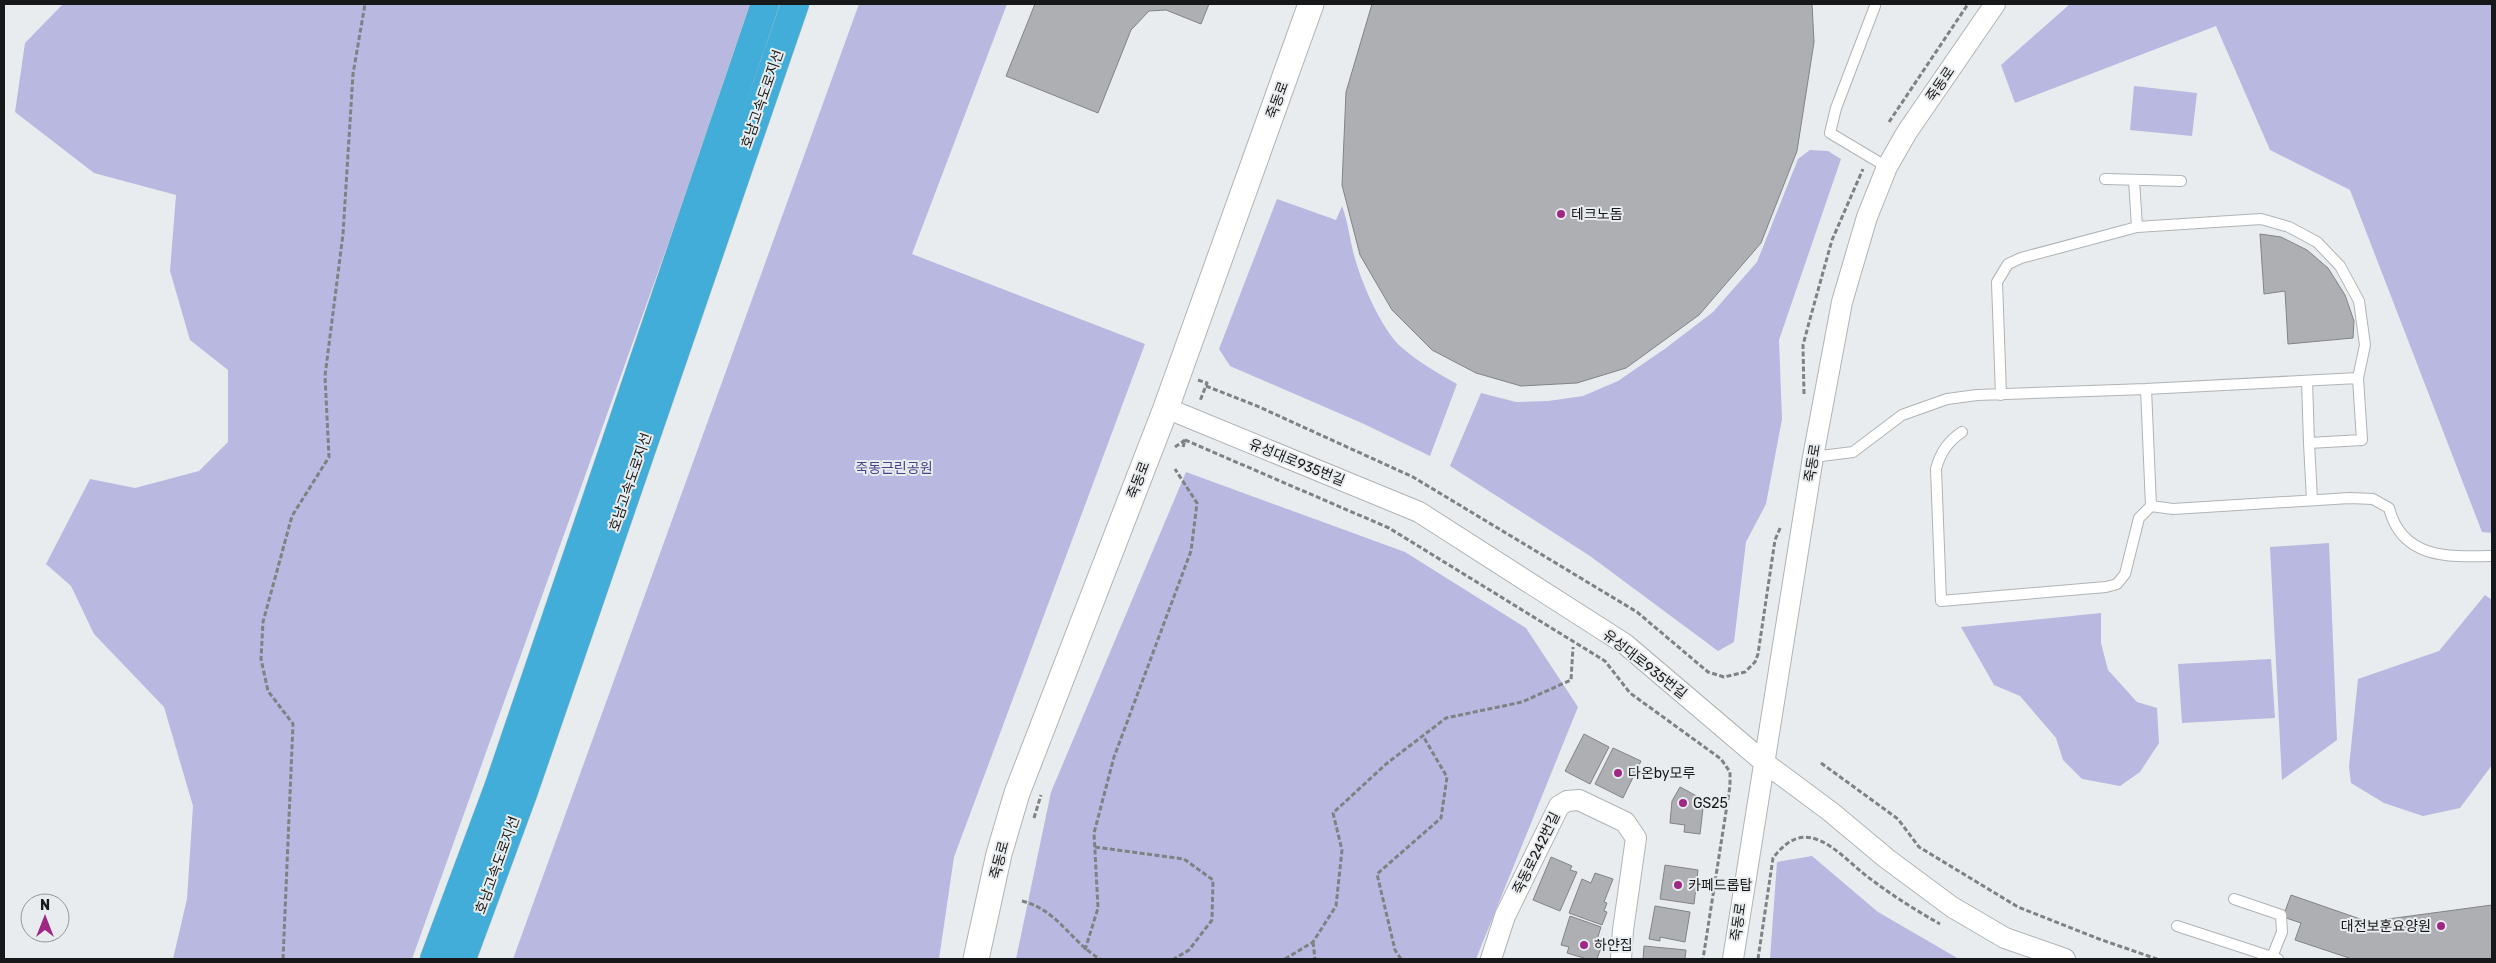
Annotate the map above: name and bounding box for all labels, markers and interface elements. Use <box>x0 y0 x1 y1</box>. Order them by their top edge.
street label: 호남고속도로지선 <box>738 48 787 151</box>
street label: 죽동로 <box>1923 63 1958 105</box>
street label: 죽동로 <box>1263 79 1292 121</box>
place label: 테크노돔 <box>1571 206 1623 223</box>
marker: 테크노돔 <box>1555 208 1567 220</box>
street label: 호남고속도로지선 <box>606 431 655 534</box>
street label: 유성대로935번길 <box>1246 435 1347 489</box>
street label: 죽동로 <box>1801 443 1824 483</box>
street label: 죽동로 <box>1124 459 1153 501</box>
park label: 죽동근린공원 <box>855 460 933 477</box>
street label: 유성대로935번길 <box>1599 626 1690 703</box>
place label: 다온by모루 <box>1628 765 1695 782</box>
marker: 다온by모루 <box>1612 767 1624 779</box>
place label: GS25 <box>1693 795 1728 812</box>
marker: GS25 <box>1677 797 1689 809</box>
street label: 죽동로242번길 <box>1509 809 1564 897</box>
street label: 호남고속도로지선 <box>472 814 523 916</box>
street label: 죽동로 <box>987 839 1012 881</box>
place label: 카페드롭탑 <box>1688 877 1753 894</box>
marker: 카페드롭탑 <box>1672 879 1684 891</box>
north arrow <box>20 893 70 943</box>
text: N <box>40 897 50 914</box>
street label: 죽동로 <box>1727 902 1750 942</box>
place label: 대전보훈요양원 <box>2341 918 2431 935</box>
marker: 대전보훈요양원 <box>2435 920 2447 932</box>
place label: 하얀집 <box>1594 937 1633 954</box>
marker: 하얀집 <box>1578 939 1590 951</box>

